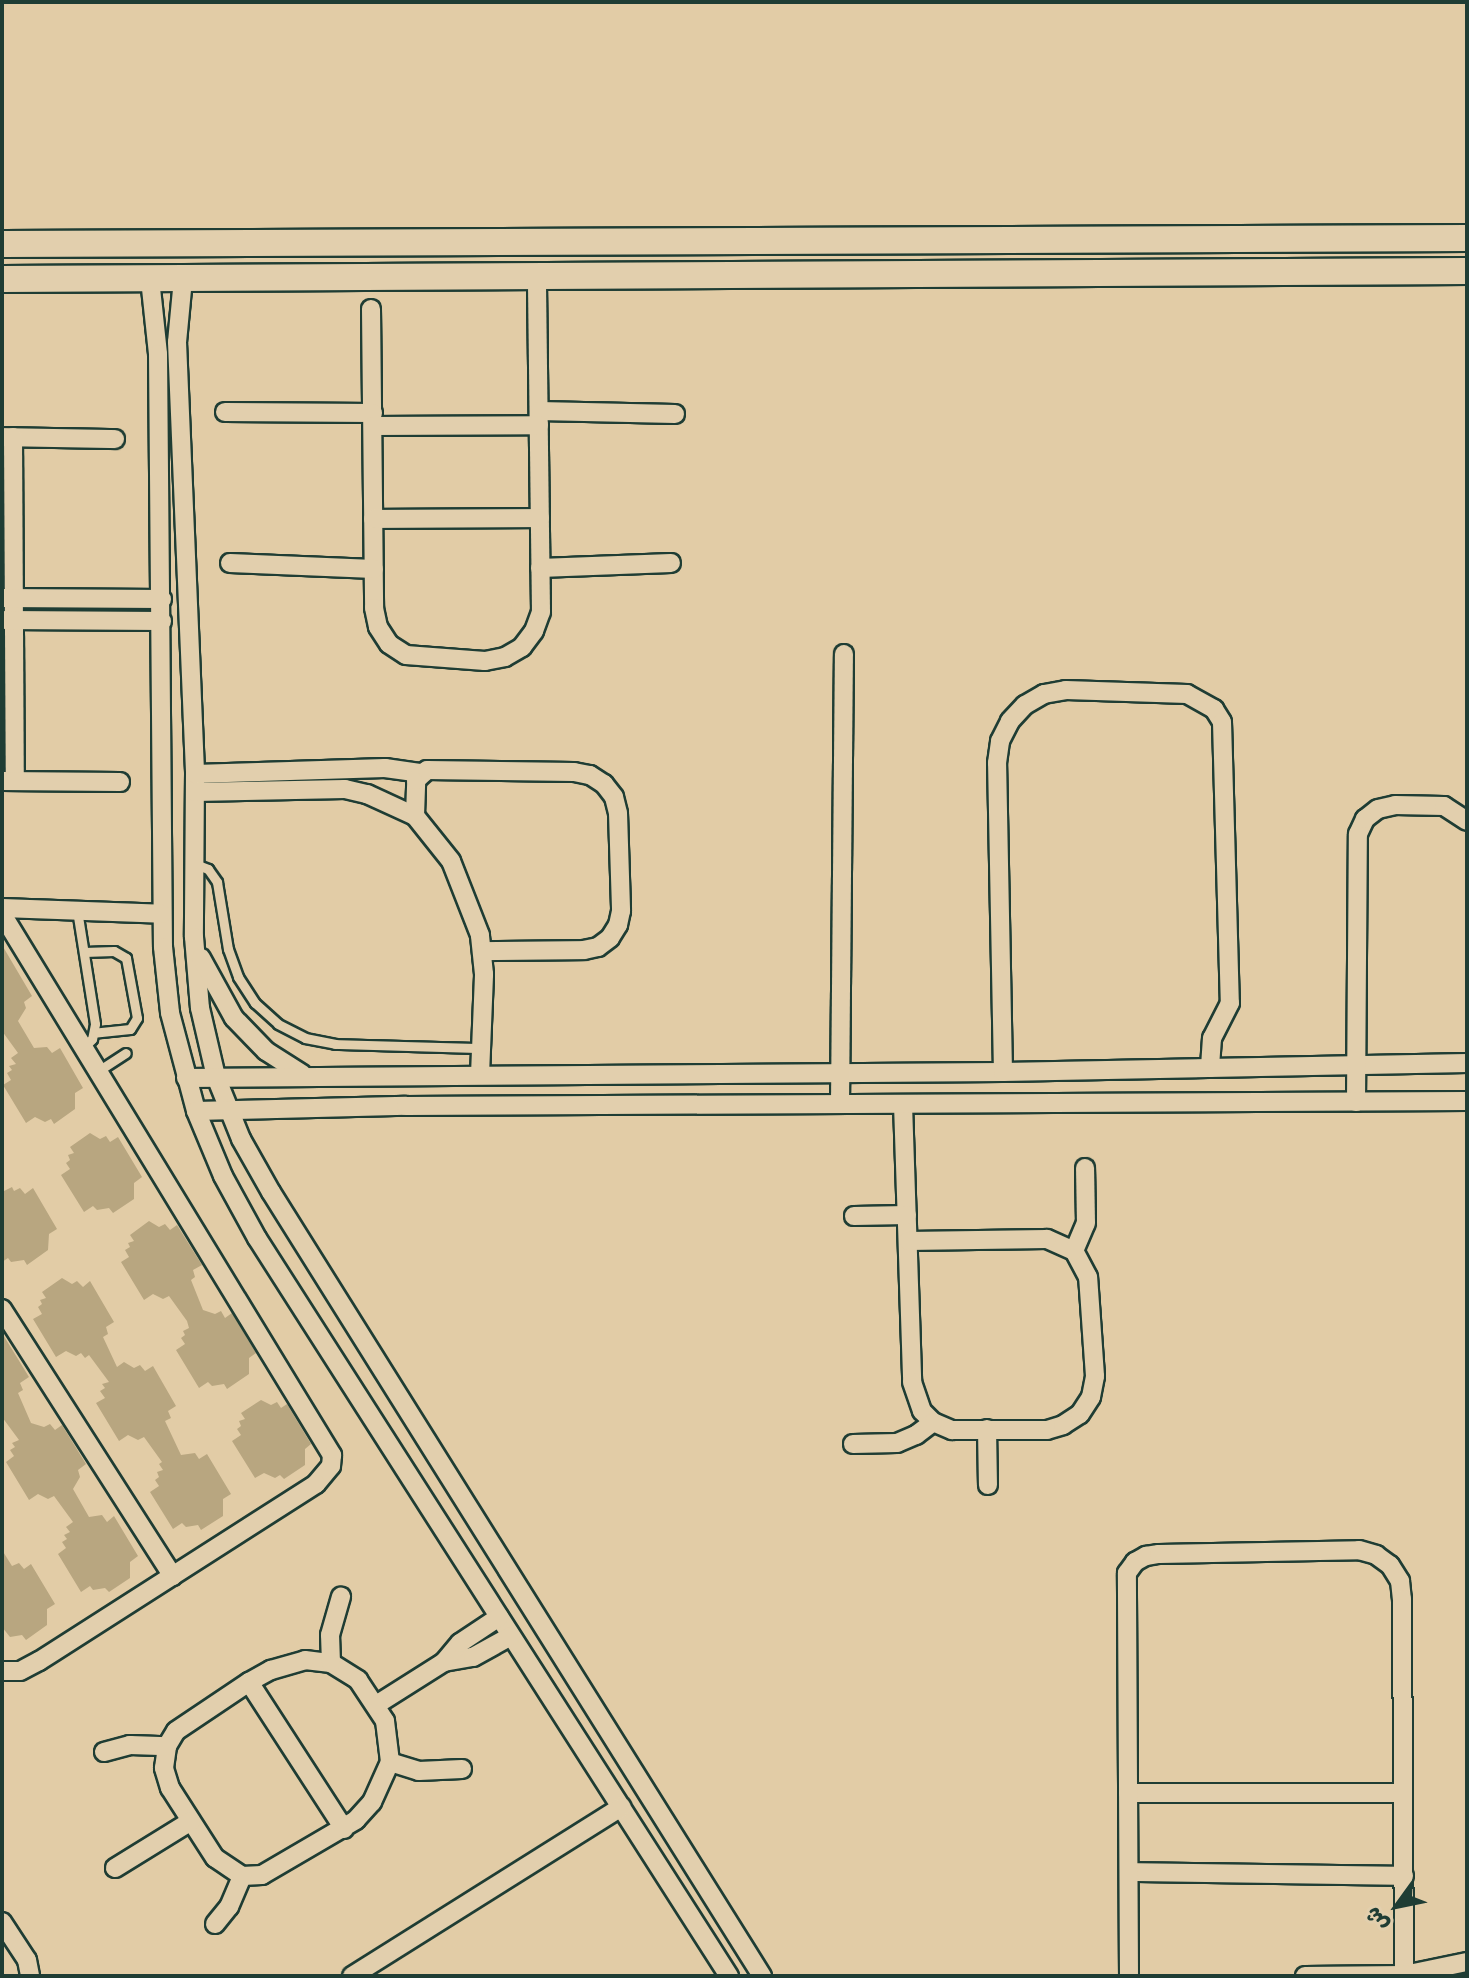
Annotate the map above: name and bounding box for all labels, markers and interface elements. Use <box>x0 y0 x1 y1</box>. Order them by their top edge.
north arrow <box>1357 1866 1437 1946</box>
text: ش <box>1358 1901 1395 1937</box>

